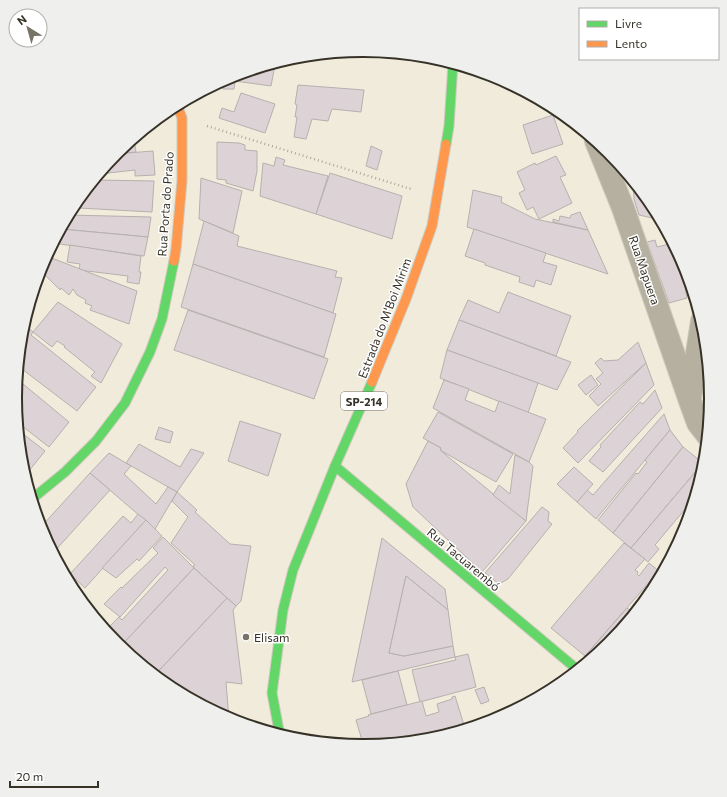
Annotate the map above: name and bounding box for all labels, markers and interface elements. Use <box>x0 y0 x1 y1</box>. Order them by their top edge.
north arrow <box>8 8 48 48</box>
legend <box>579 8 719 60</box>
text: N <box>14 12 29 27</box>
text: Livre <box>615 16 642 30</box>
text: Lento <box>615 36 647 50</box>
street label: Rua Porta do Prado <box>154 151 176 257</box>
street label: Rua Mapuera <box>627 234 663 306</box>
street label: Estrada do M'Boi Mirim <box>355 256 413 380</box>
road number: SP-214 <box>341 392 387 410</box>
street label: Rua Tacuarembó <box>425 524 503 594</box>
place label: Elisam <box>254 630 289 644</box>
marker: Elisam <box>241 632 251 642</box>
scale bar <box>10 763 98 789</box>
text: 20 m <box>16 769 43 783</box>

